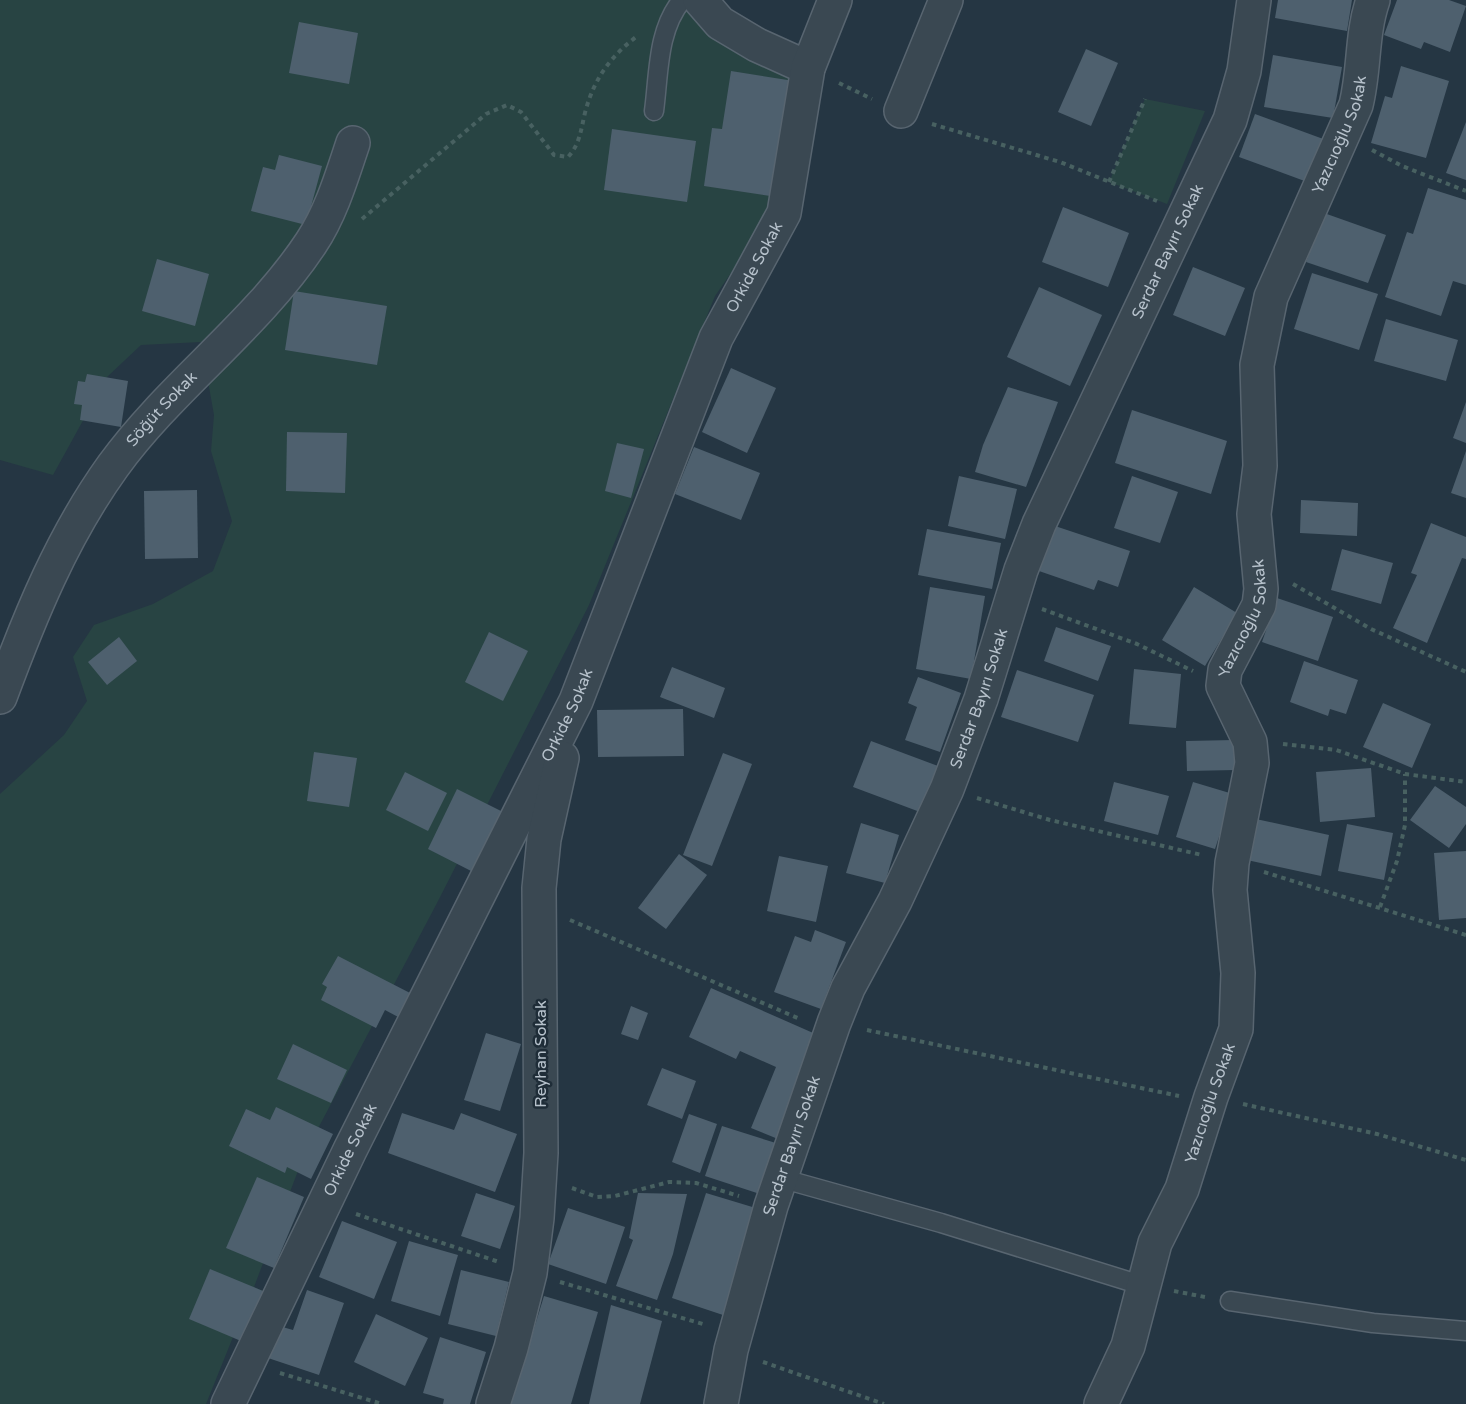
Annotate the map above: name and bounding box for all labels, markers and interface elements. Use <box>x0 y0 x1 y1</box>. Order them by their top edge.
street label: Yazıcıoğlu Sokak <box>1308 74 1371 197</box>
street label: Serdar Bayırı Sokak <box>1127 181 1208 322</box>
street label: Orkide Sokak <box>722 218 787 316</box>
street label: Söğüt Sokak <box>122 367 202 451</box>
street label: Yazıcıoğlu Sokak <box>1214 558 1271 678</box>
street label: Serdar Bayırı Sokak <box>946 626 1012 771</box>
street label: Orkide Sokak <box>537 665 598 765</box>
street label: Reyhan Sokak <box>531 1000 551 1108</box>
street label: Yazıcıoğlu Sokak <box>1181 1040 1240 1166</box>
street label: Serdar Bayırı Sokak <box>759 1073 825 1218</box>
street label: Orkide Sokak <box>319 1100 382 1200</box>

